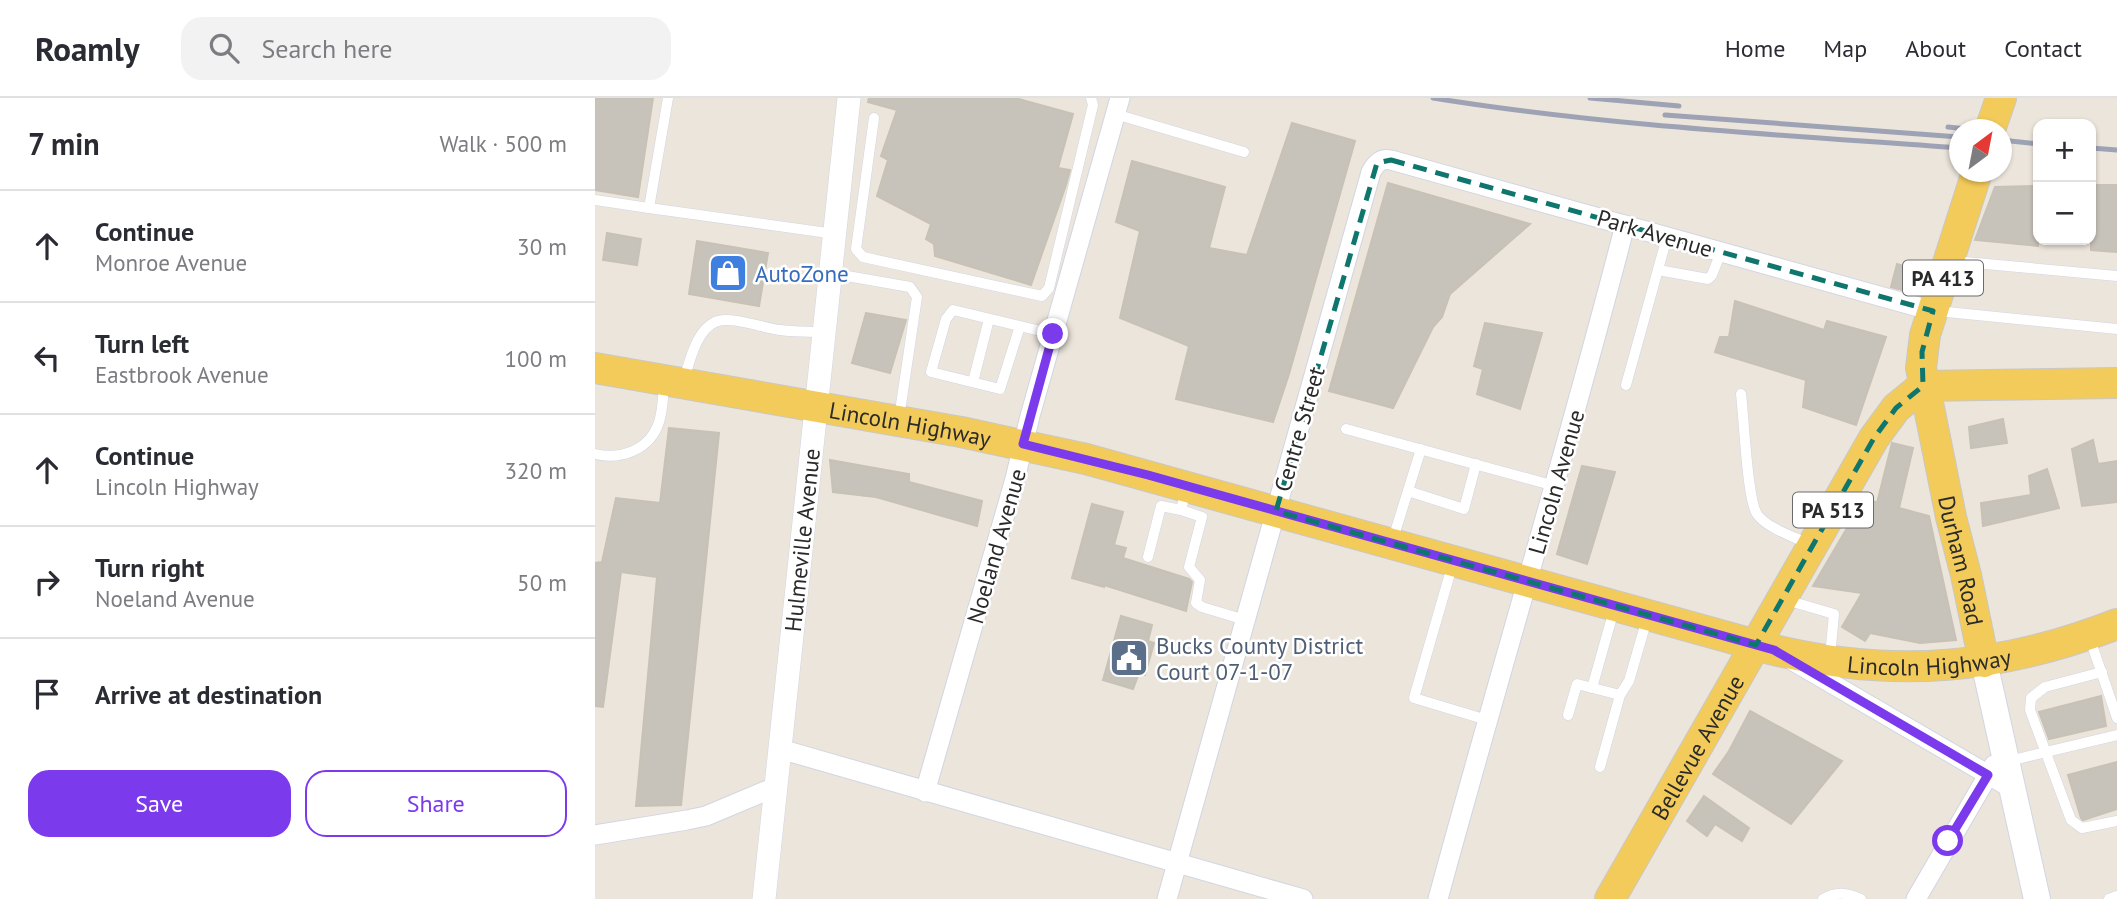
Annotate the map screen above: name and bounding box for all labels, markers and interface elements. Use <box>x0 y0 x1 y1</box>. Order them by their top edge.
search box <box>181 17 671 80</box>
text: Roamly <box>35 27 139 70</box>
icon: search <box>205 29 243 67</box>
text: Search here <box>261 32 393 65</box>
text: Home <box>1725 33 1785 64</box>
text: Map <box>1823 33 1867 64</box>
text: About <box>1905 33 1966 64</box>
text: Contact <box>2004 33 2082 64</box>
north arrow <box>1949 119 2012 182</box>
map controls <box>2033 119 2096 245</box>
button: + <box>2033 119 2096 182</box>
text: 7 min <box>28 124 100 163</box>
text: Walk · 500 m <box>440 129 567 158</box>
button: − <box>2033 182 2096 245</box>
street label: Park Avenue <box>1594 203 1716 263</box>
text: Continue <box>95 215 194 248</box>
icon: ahead <box>28 227 66 265</box>
text: 30 m <box>517 232 567 261</box>
text: Monroe Avenue <box>95 248 247 277</box>
shop icon: AutoZone <box>707 252 749 294</box>
place label: AutoZone <box>755 259 849 288</box>
road number: PA 413 <box>1903 260 1983 296</box>
route end <box>1037 318 1068 349</box>
text: Turn left <box>95 327 189 360</box>
icon: left <box>28 339 66 377</box>
text: 100 m <box>505 344 567 373</box>
text: Eastbrook Avenue <box>95 360 269 389</box>
street label: Centre Street <box>1267 363 1331 495</box>
street label: Lincoln Highway <box>827 395 994 453</box>
street label: Lincoln Avenue <box>1521 406 1591 558</box>
text: Continue <box>95 439 194 472</box>
street label: Hulmeville Avenue <box>778 447 826 633</box>
icon: ahead <box>28 451 66 489</box>
text: 320 m <box>505 456 567 485</box>
street label: Noeland Avenue <box>960 465 1032 627</box>
text: Lincoln Highway <box>95 472 259 501</box>
road number: PA 513 <box>1793 492 1873 528</box>
street label: Durham Road <box>1932 493 1991 628</box>
text: Turn right <box>95 551 204 584</box>
icon: right <box>28 563 66 601</box>
text: 50 m <box>517 568 567 597</box>
text: Noeland Avenue <box>95 584 255 613</box>
place label: Bucks County District Court 07-1-07 <box>1156 631 1364 686</box>
public building icon: Bucks County District Court 07-1-07 <box>1108 637 1150 679</box>
street label: Lincoln Highway <box>1846 642 2014 681</box>
street label: Bellevue Avenue <box>1644 670 1750 825</box>
icon: arrive <box>28 675 66 713</box>
text: Arrive at destination <box>95 678 322 711</box>
button: Save <box>28 770 291 837</box>
button: Share <box>305 770 567 837</box>
route start <box>1932 825 1963 856</box>

